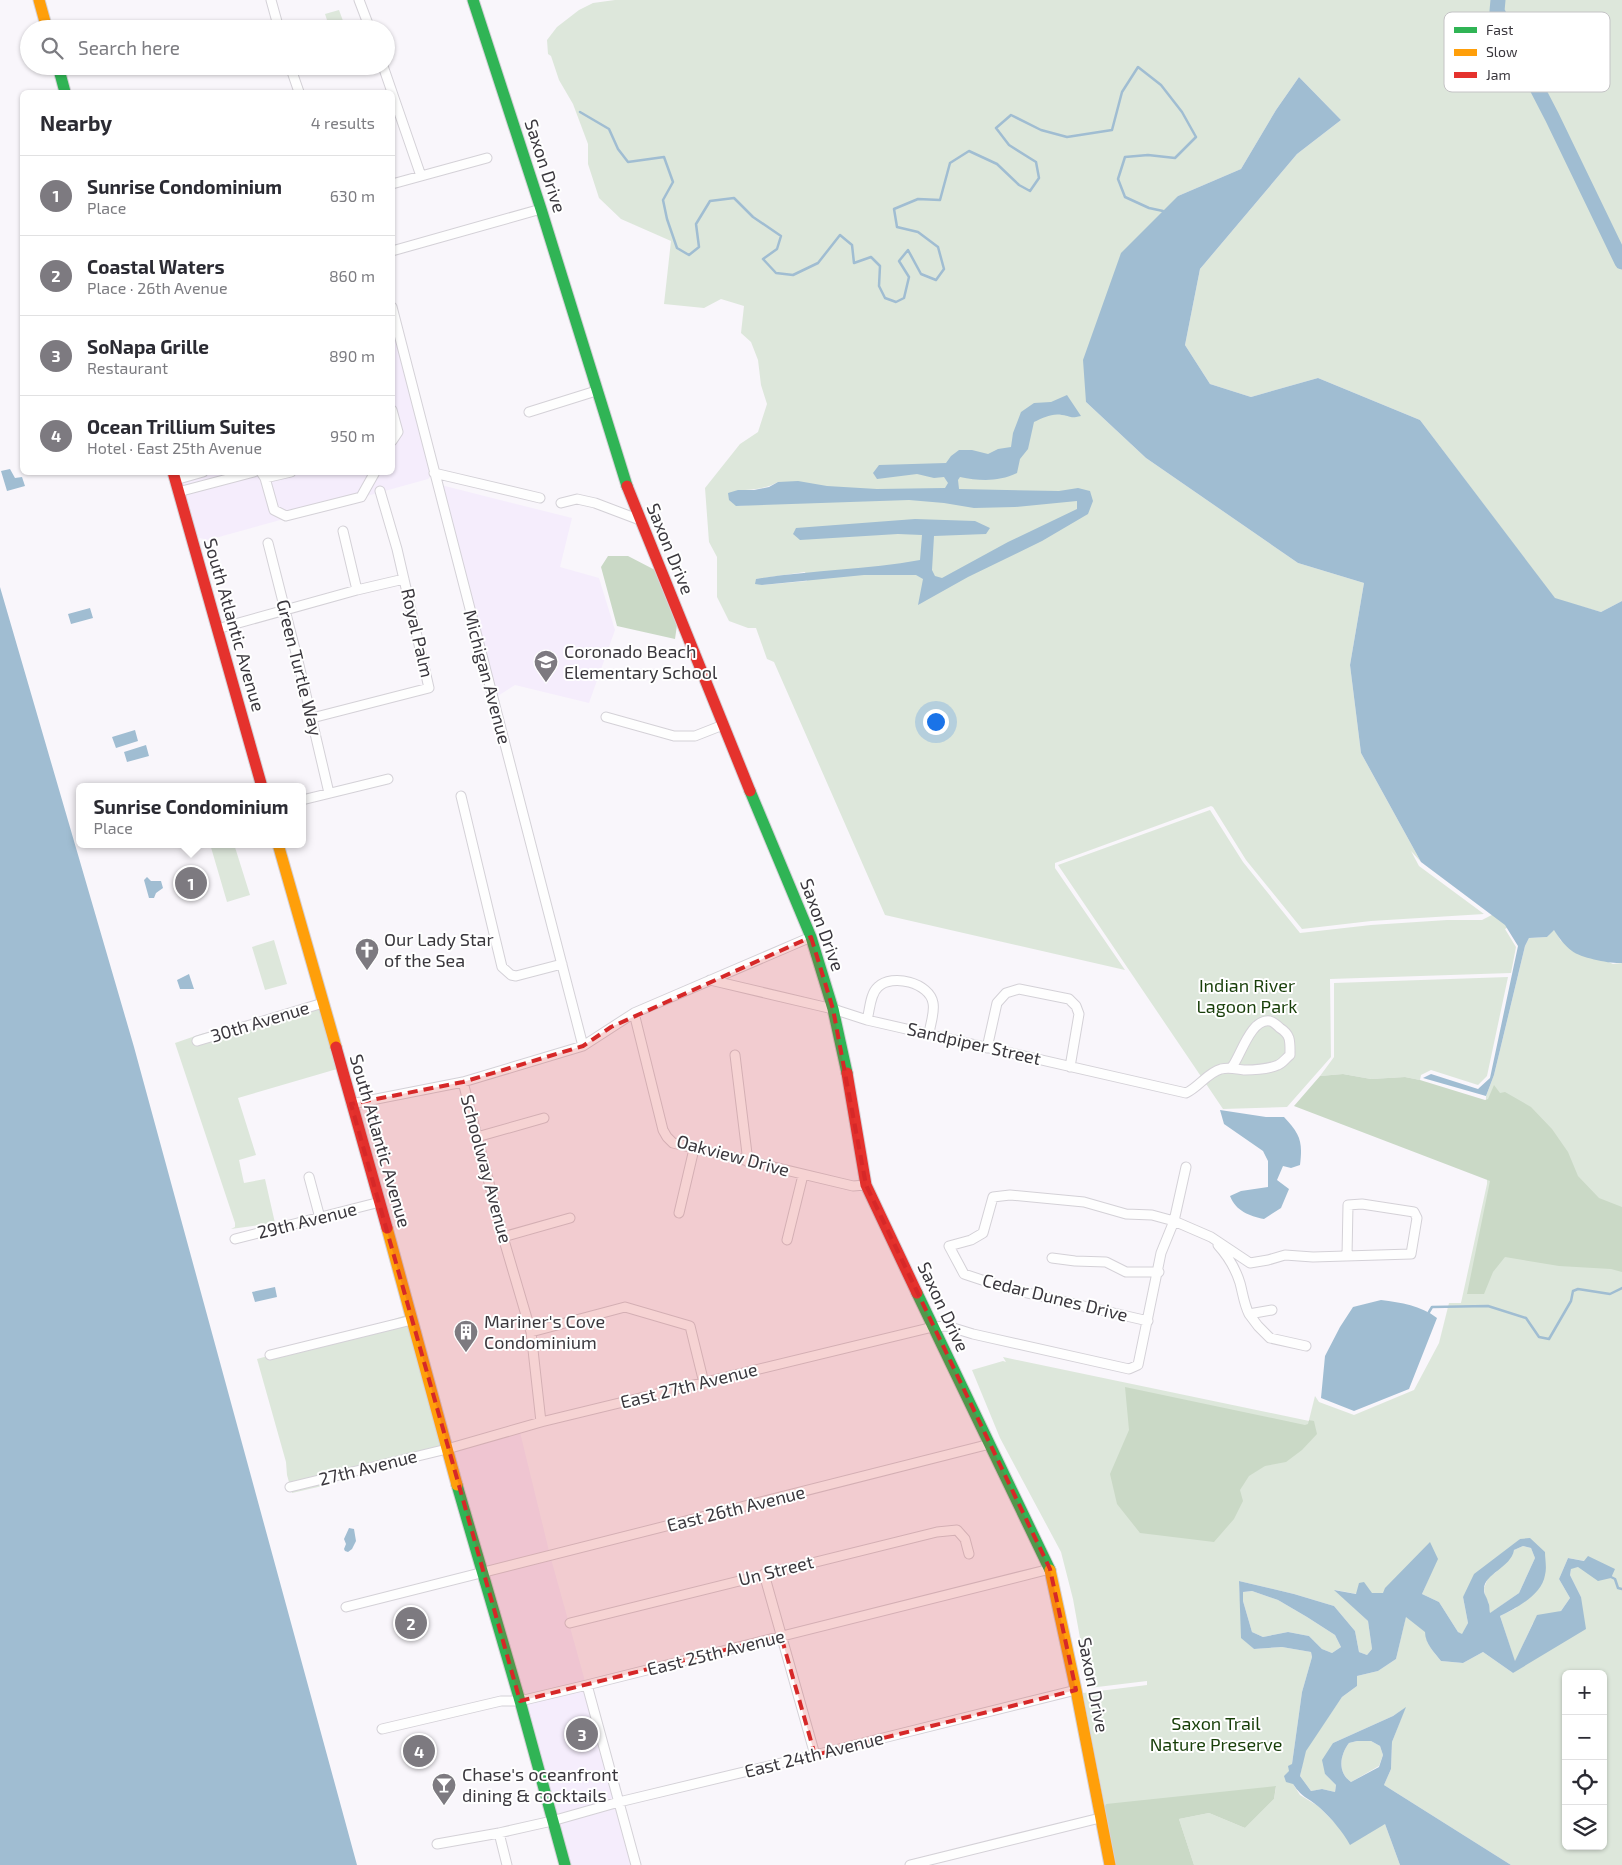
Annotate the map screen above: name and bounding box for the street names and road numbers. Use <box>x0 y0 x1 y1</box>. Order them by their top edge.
street label: Saxon Drive <box>521 116 571 215</box>
street label: Saxon Drive <box>643 500 699 598</box>
street label: South Atlantic Avenue <box>200 536 270 714</box>
street label: Royal Palm <box>397 586 439 680</box>
street label: Green Turtle Way <box>272 597 328 739</box>
street label: Michigan Avenue <box>459 607 516 746</box>
street label: Saxon Drive <box>796 875 850 974</box>
street label: 30th Avenue <box>208 996 312 1046</box>
street label: Sandpiper Street <box>905 1017 1043 1069</box>
street label: South Atlantic Avenue <box>346 1052 416 1230</box>
street label: Schoolway Avenue <box>457 1092 517 1245</box>
street label: Oakview Drive <box>674 1129 792 1181</box>
street label: 29th Avenue <box>255 1197 359 1243</box>
street label: Saxon Drive <box>913 1258 974 1355</box>
street label: Cedar Dunes Drive <box>980 1268 1130 1326</box>
street label: East 27th Avenue <box>618 1357 760 1413</box>
street label: 27th Avenue <box>316 1444 419 1490</box>
street label: East 26th Avenue <box>664 1480 807 1536</box>
street label: Un Street <box>736 1550 816 1590</box>
street label: East 25th Avenue <box>645 1624 787 1680</box>
street label: Saxon Drive <box>1074 1635 1114 1734</box>
street label: East 24th Avenue <box>742 1726 885 1782</box>

